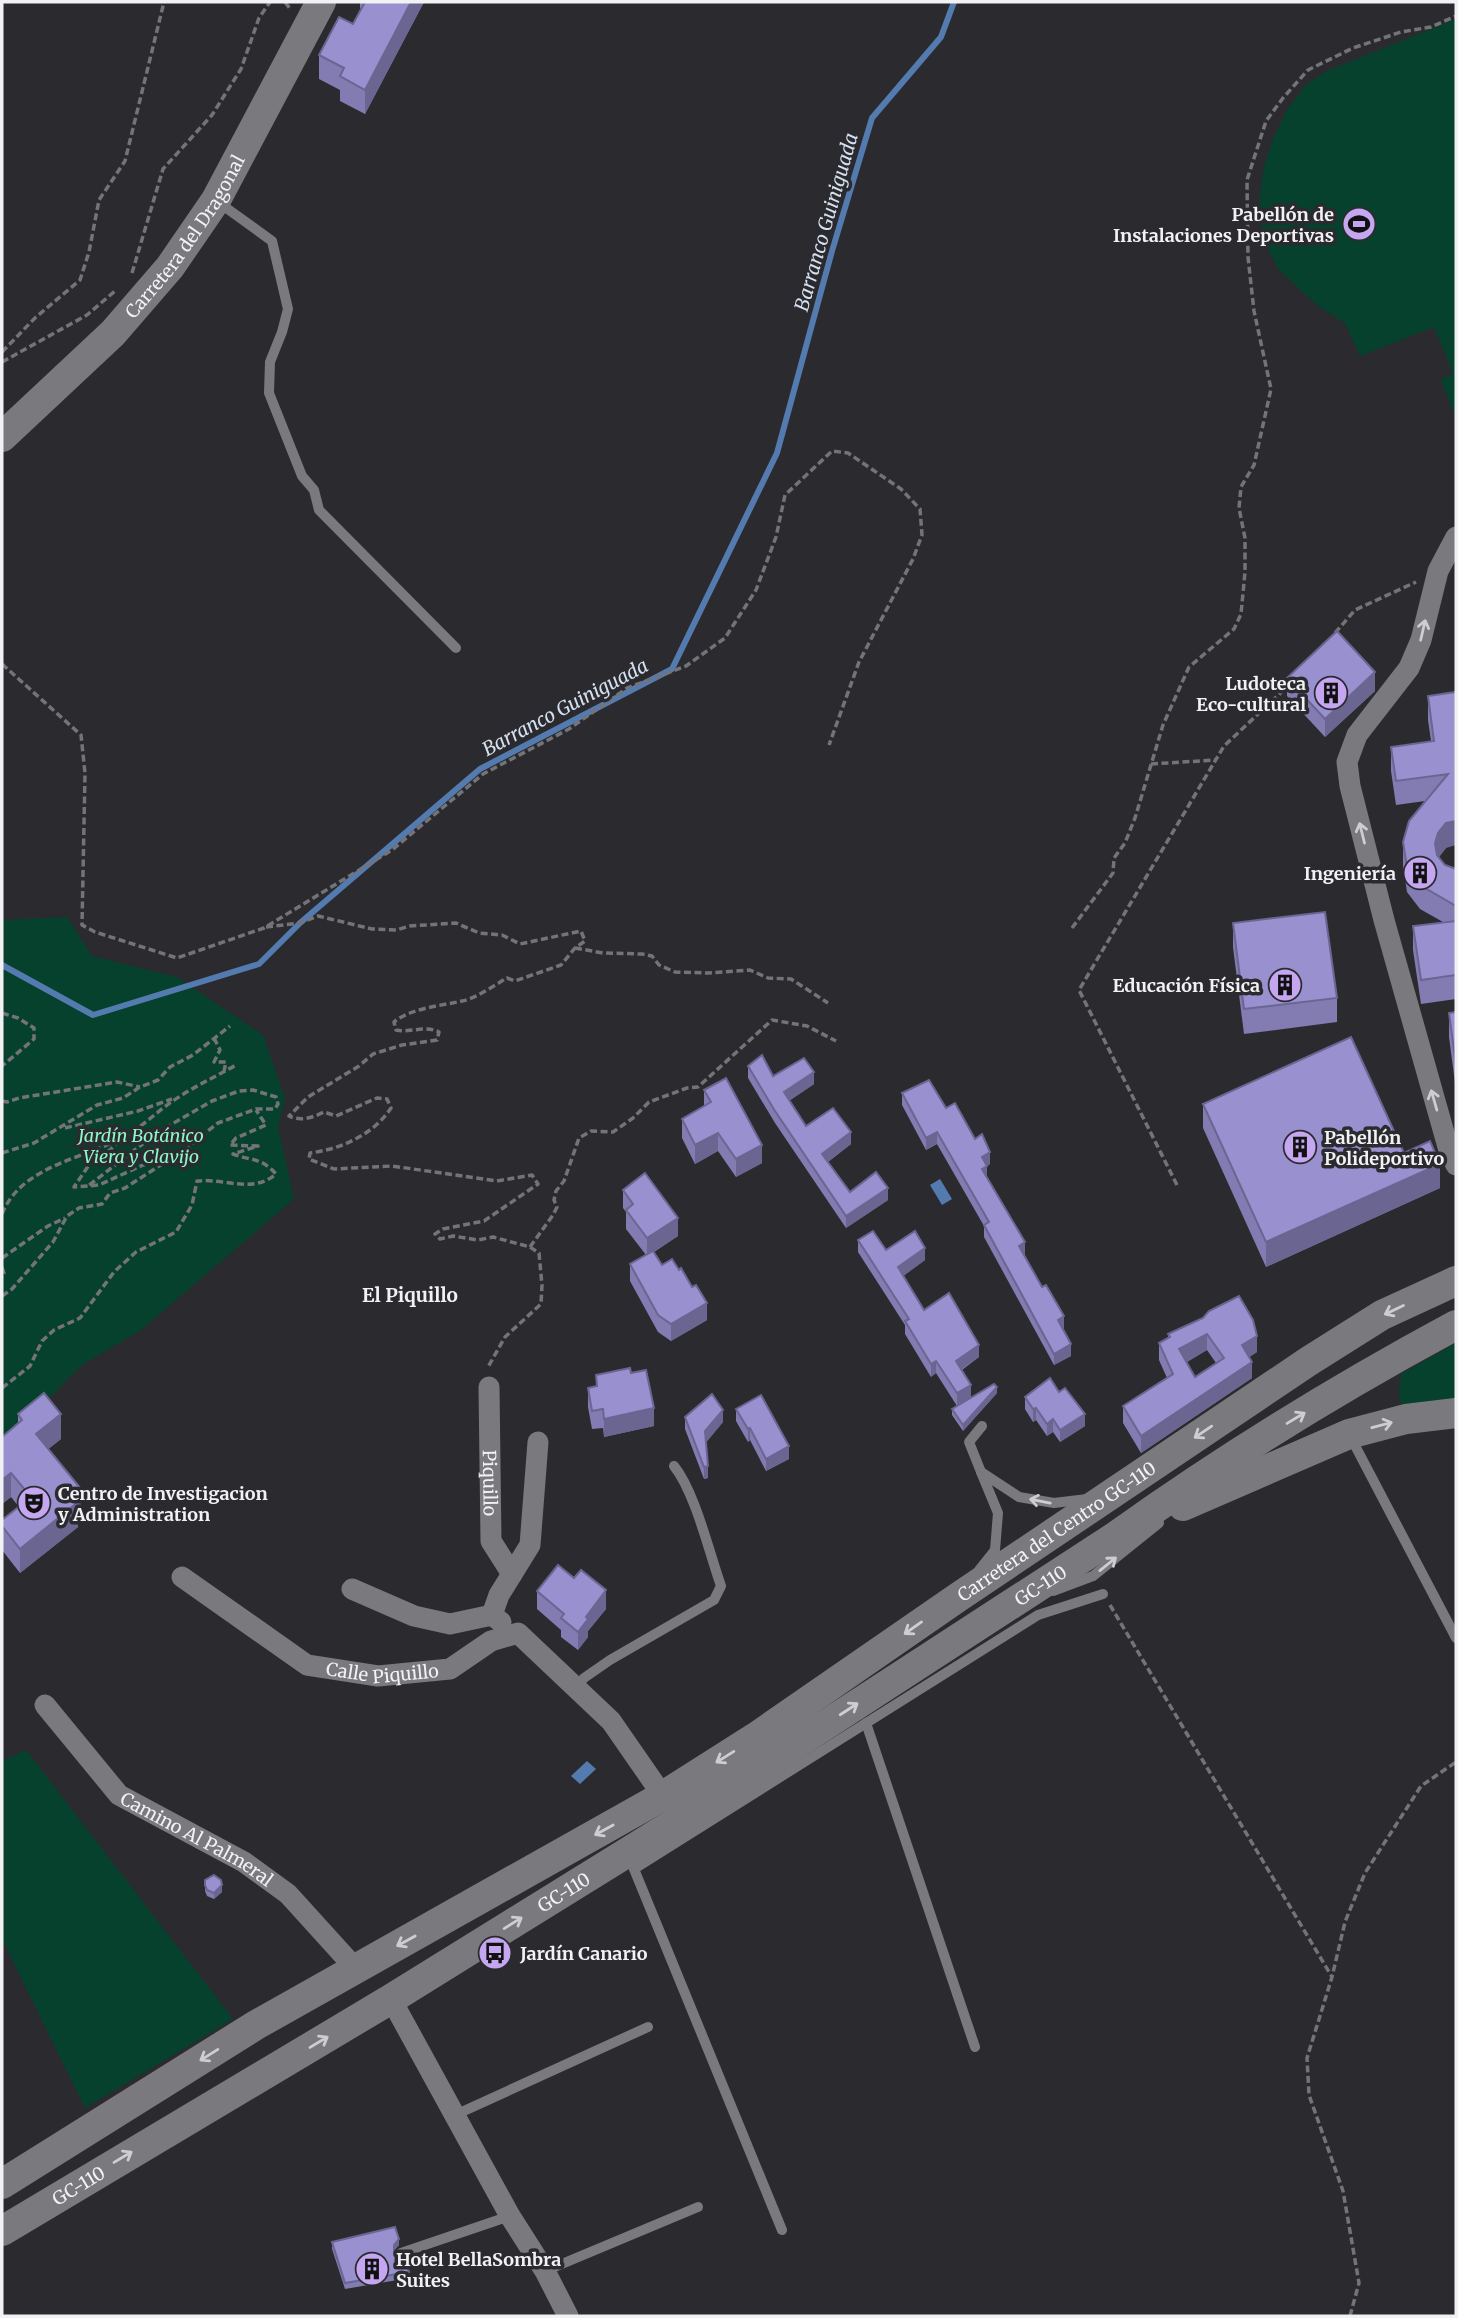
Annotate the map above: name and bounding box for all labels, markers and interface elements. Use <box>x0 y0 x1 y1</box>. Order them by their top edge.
water label: Barranco Guiniguada <box>789 130 863 314</box>
street label: Carretera del Dragonal <box>120 150 250 323</box>
place label: Pabellón de Instalaciones Deportivas <box>1113 203 1334 247</box>
sports icon: Pabellón de Instalaciones Deportivas <box>1340 205 1378 243</box>
one-way arrow <box>1417 619 1431 642</box>
water label: Barranco Guiniguada <box>478 653 652 761</box>
place label: Ludoteca Eco-cultural <box>1196 672 1306 716</box>
building icon: Ludoteca Eco-cultural <box>1312 674 1350 712</box>
one-way arrow <box>1355 823 1368 845</box>
building icon: Ingeniería <box>1401 854 1439 892</box>
place label: Ingeniería <box>1304 862 1396 885</box>
building icon: Educación Física <box>1266 966 1304 1004</box>
place label: Educación Física <box>1113 974 1260 997</box>
one-way arrow <box>1427 1089 1440 1111</box>
park label: Jardín Botánico Viera y Clavijo <box>76 1124 204 1168</box>
place label: Pabellón Polideportivo <box>1324 1126 1444 1170</box>
building icon: Pabellón Polideportivo <box>1281 1128 1319 1166</box>
district label: El Piquillo <box>362 1283 458 1307</box>
one-way arrow <box>1384 1304 1405 1317</box>
one-way arrow <box>1285 1411 1305 1425</box>
one-way arrow <box>1370 1418 1393 1431</box>
one-way arrow <box>1194 1425 1213 1439</box>
street label: Piquillo <box>478 1450 502 1516</box>
street label: Carretera del Centro GC-110 <box>953 1457 1159 1607</box>
place label: Centro de Investigacion y Administration <box>58 1482 268 1526</box>
theatre icon: Centro de Investigacion y Administration <box>15 1484 53 1522</box>
one-way arrow <box>1029 1493 1052 1507</box>
one-way arrow <box>1099 1556 1117 1571</box>
street label: GC-110 <box>1011 1560 1071 1610</box>
one-way arrow <box>904 1621 923 1635</box>
street label: Calle Piquillo <box>325 1657 440 1688</box>
one-way arrow <box>839 1702 859 1716</box>
one-way arrow <box>716 1750 736 1764</box>
street label: Camino Al Palmeral <box>117 1787 278 1891</box>
one-way arrow <box>594 1824 615 1837</box>
street label: GC-110 <box>533 1867 594 1917</box>
one-way arrow <box>503 1916 522 1931</box>
one-way arrow <box>396 1934 416 1948</box>
bus stop icon: Jardín Canario <box>476 1934 514 1972</box>
place label: Jardín Canario <box>519 1942 648 1965</box>
one-way arrow <box>308 2035 328 2049</box>
one-way arrow <box>199 2048 219 2062</box>
one-way arrow <box>112 2150 132 2164</box>
street label: GC-110 <box>48 2161 109 2210</box>
place label: Hotel BellaSombra Suites <box>396 2248 561 2292</box>
building icon: Hotel BellaSombra Suites <box>353 2250 391 2288</box>

